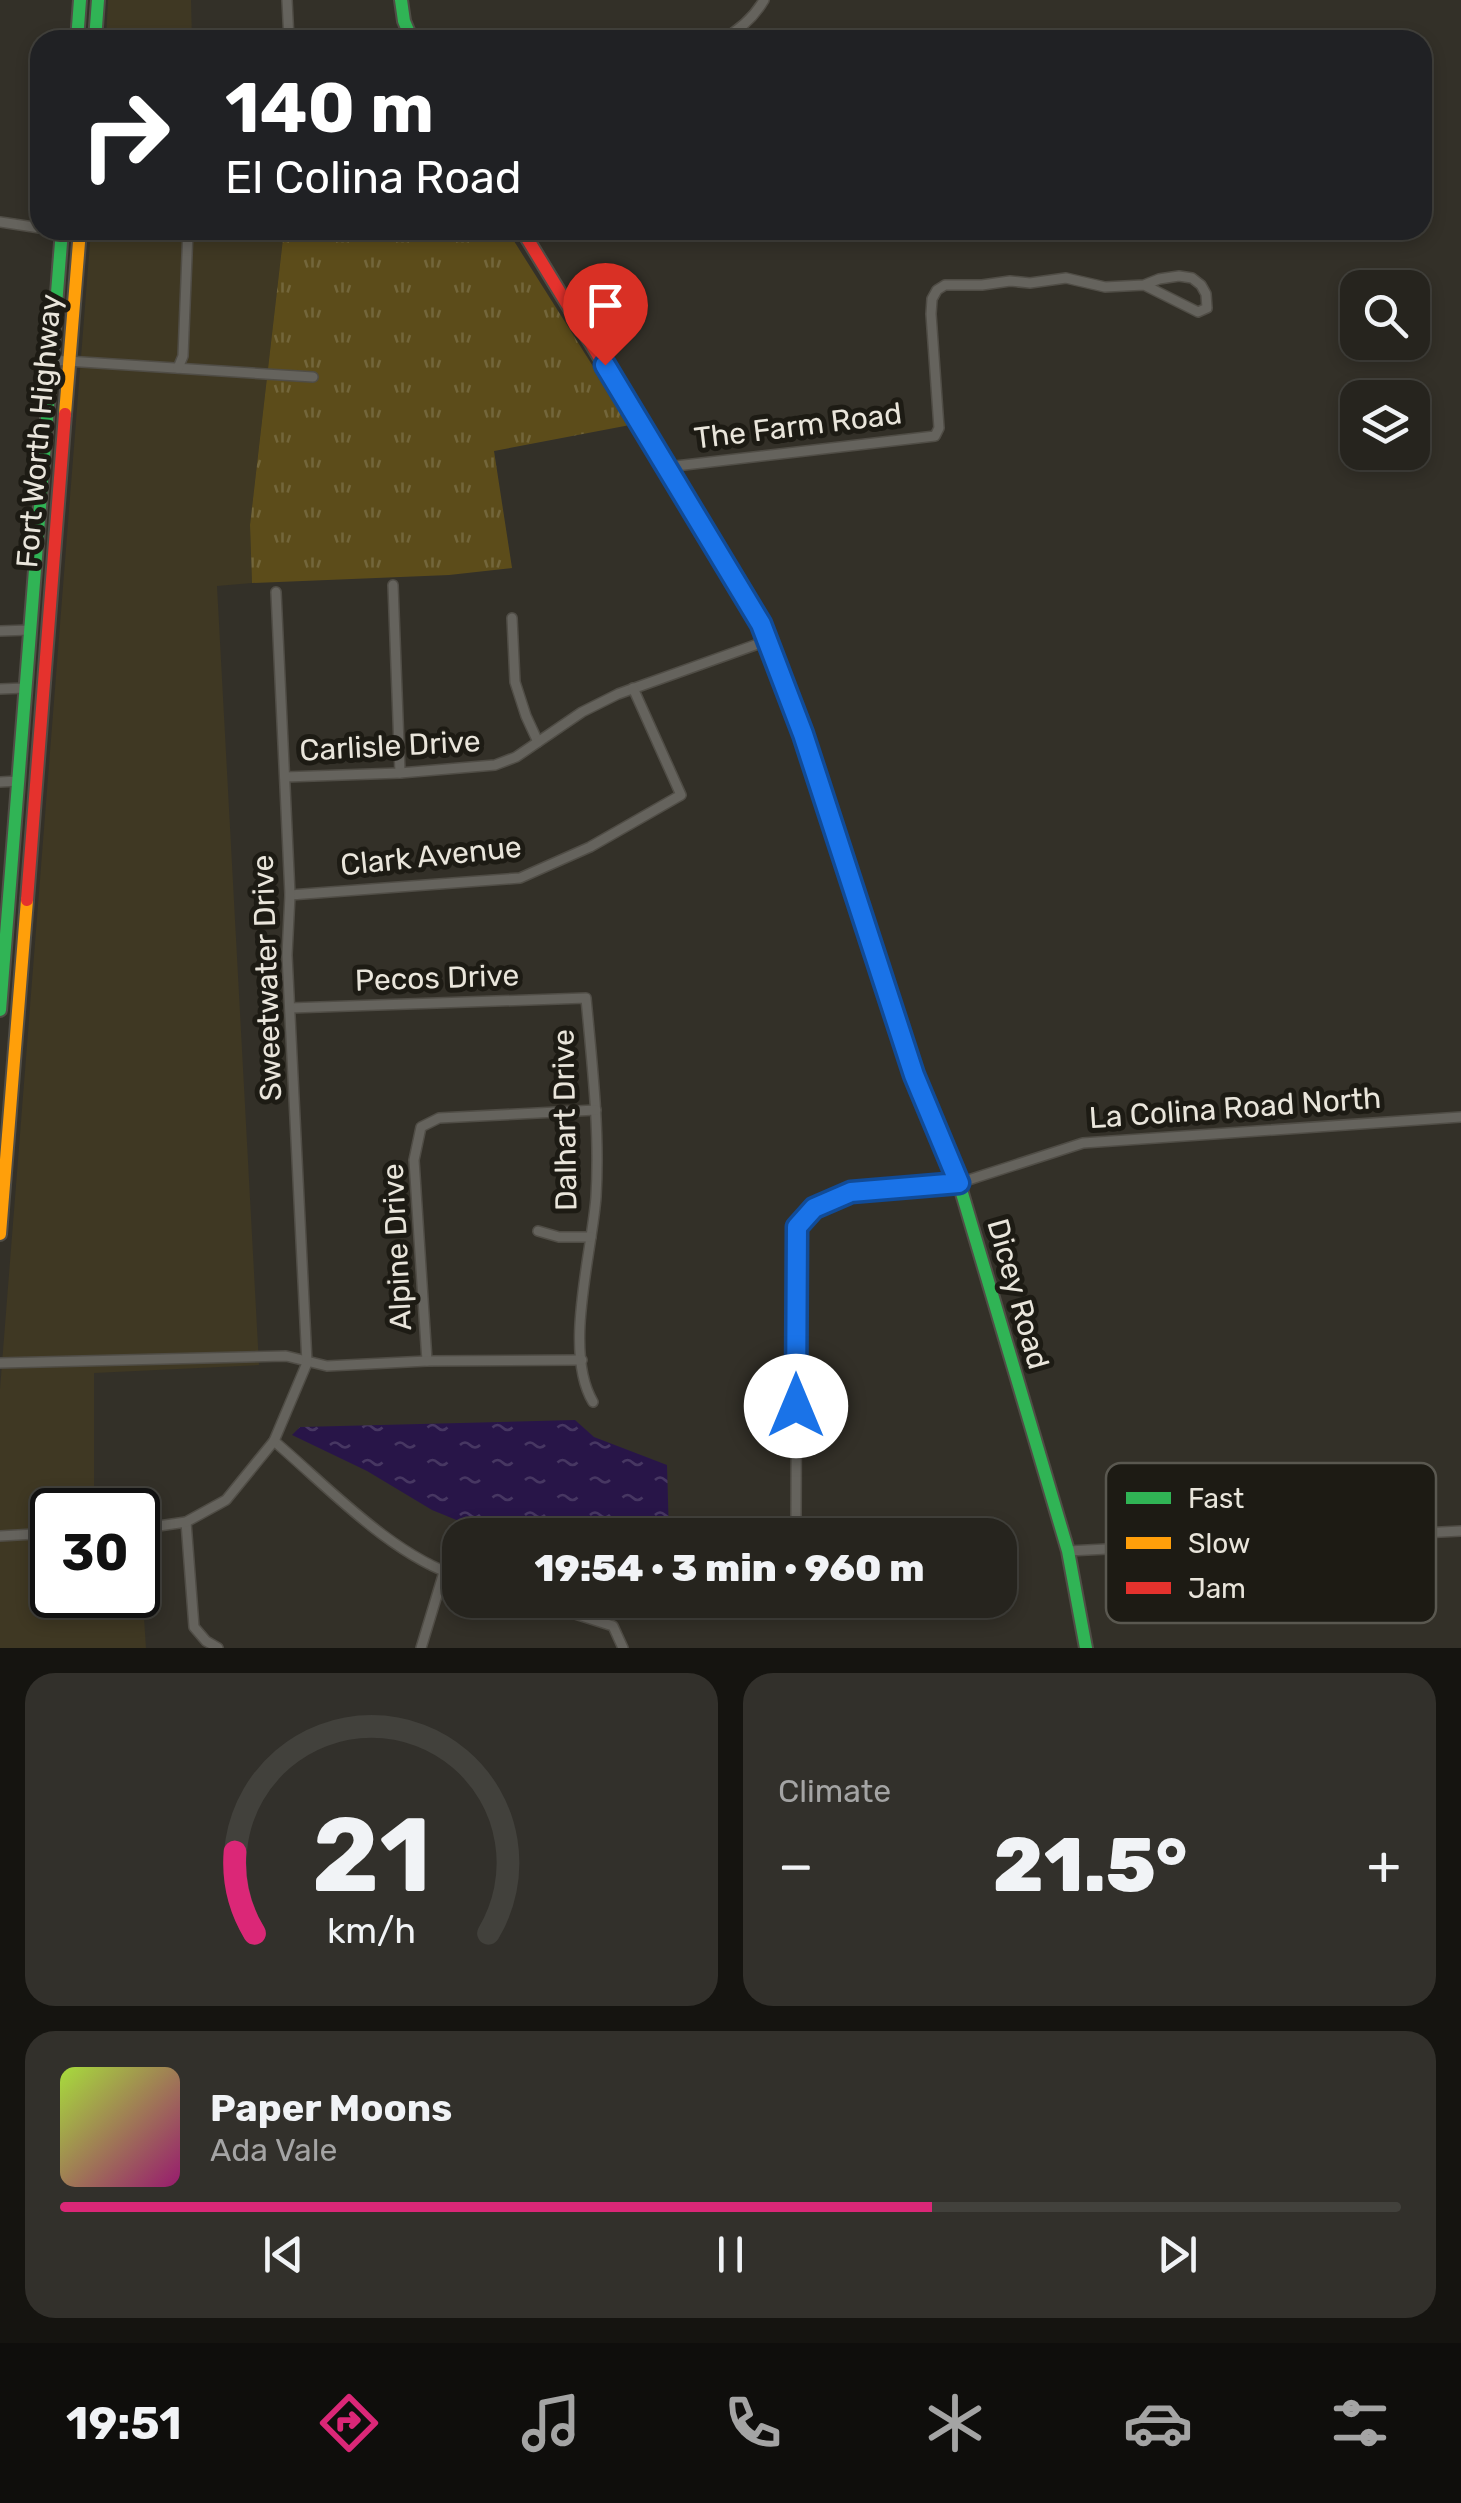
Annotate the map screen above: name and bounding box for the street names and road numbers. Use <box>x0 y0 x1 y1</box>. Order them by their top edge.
street label: Fort Worth Highway <box>9 293 69 569</box>
street label: The Farm Road <box>692 395 904 457</box>
street label: Carlisle Drive <box>298 723 482 769</box>
street label: Clark Avenue <box>339 829 523 883</box>
street label: Sweetwater Drive <box>245 854 289 1102</box>
street label: Pecos Drive <box>354 957 520 999</box>
street label: Dalhart Drive <box>545 1029 585 1211</box>
street label: La Colina Road North <box>1088 1080 1382 1136</box>
street label: Alpine Drive <box>375 1163 419 1331</box>
street label: Dicey Road <box>979 1215 1057 1373</box>

